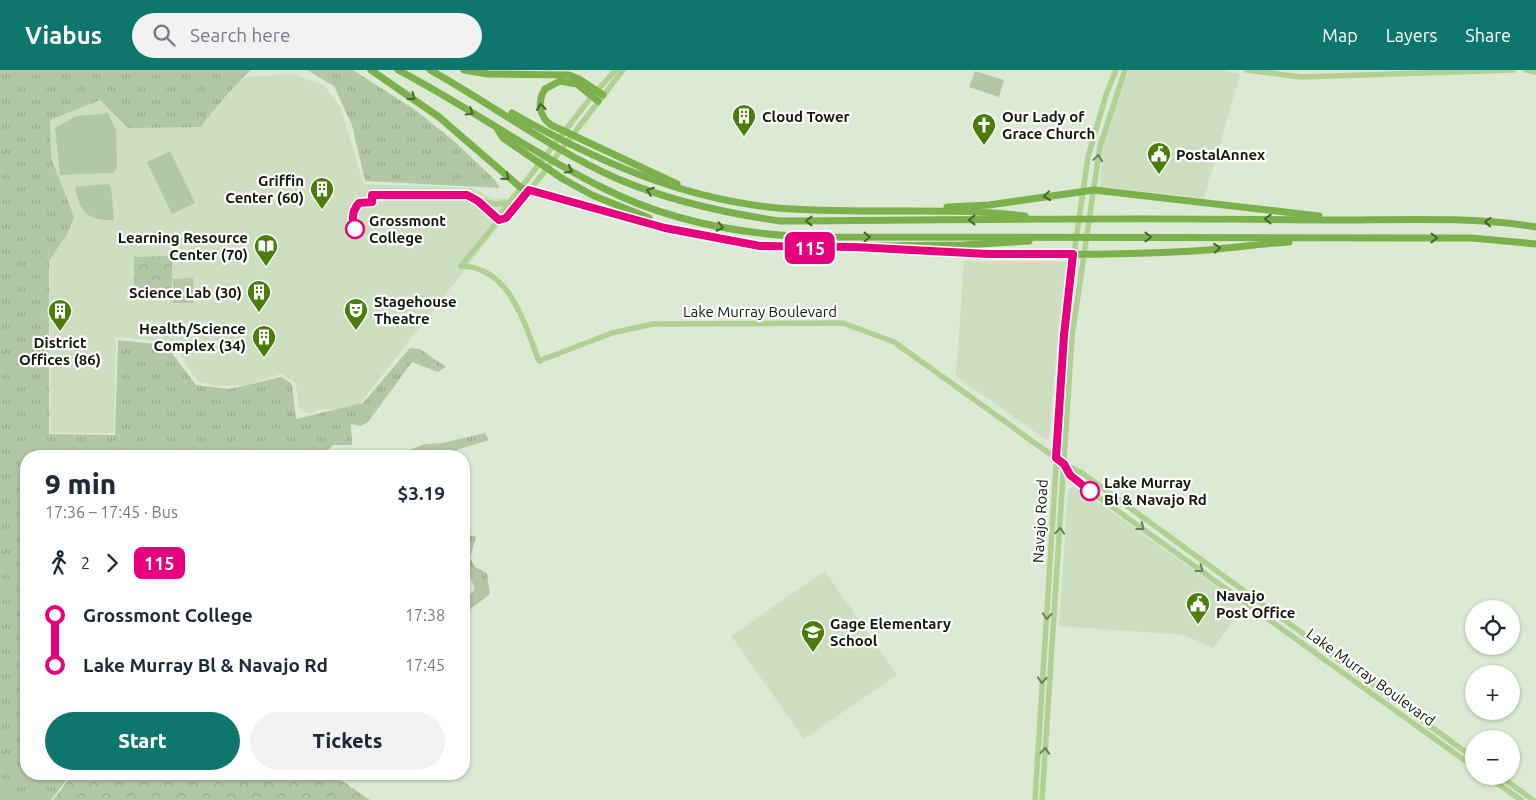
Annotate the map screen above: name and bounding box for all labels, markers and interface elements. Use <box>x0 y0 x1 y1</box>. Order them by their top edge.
search box <box>132 13 482 58</box>
icon: search <box>150 21 178 49</box>
text: Viabus <box>25 22 102 49</box>
text: Search here <box>190 24 290 46</box>
text: Map <box>1322 25 1358 45</box>
text: Layers <box>1386 25 1437 45</box>
text: Share <box>1465 25 1511 45</box>
one-way arrow <box>406 91 415 99</box>
one-way arrow <box>536 103 547 111</box>
building icon: Cloud Tower <box>731 103 757 137</box>
one-way arrow <box>465 106 474 116</box>
place label: Cloud Tower <box>762 108 851 125</box>
place label: Our Lady of Grace Church <box>1002 108 1095 142</box>
church icon: Our Lady of Grace Church <box>971 112 997 146</box>
public building icon: PostalAnnex <box>1146 141 1172 175</box>
place label: PostalAnnex <box>1176 146 1265 163</box>
one-way arrow <box>1092 154 1103 162</box>
one-way arrow <box>563 163 572 173</box>
one-way arrow <box>501 171 510 180</box>
place label: Griffin Center (60) <box>225 172 304 206</box>
building icon: Griffin Center (60) <box>309 176 335 210</box>
one-way arrow <box>647 187 655 197</box>
one-way arrow <box>1043 190 1051 201</box>
place label: Grossmont College <box>369 212 446 246</box>
one-way arrow <box>1264 214 1272 224</box>
one-way arrow <box>967 215 975 225</box>
one-way arrow <box>805 216 812 226</box>
one-way arrow <box>1483 217 1491 228</box>
marker: Grossmont College <box>345 219 365 239</box>
one-way arrow <box>716 221 725 232</box>
place label: Learning Resource Center (70) <box>118 229 248 263</box>
line badge: 115 <box>781 232 839 264</box>
one-way arrow <box>863 232 871 242</box>
one-way arrow <box>1144 232 1152 242</box>
library icon: Learning Resource Center (70) <box>253 233 279 267</box>
one-way arrow <box>1430 233 1438 243</box>
text: 115 <box>795 238 825 258</box>
one-way arrow <box>1214 243 1222 254</box>
building icon: Science Lab (30) <box>246 279 272 313</box>
place label: Science Lab (30) <box>129 284 242 301</box>
place label: Stagehouse Theatre <box>374 293 457 327</box>
theatre icon: Stagehouse Theatre <box>343 297 369 331</box>
building icon: District Offices (86) <box>47 298 73 332</box>
street label: Lake Murray Boulevard <box>683 303 837 320</box>
place label: Health/Science Complex (34) <box>139 320 246 354</box>
building icon: Health/Science Complex (34) <box>251 324 277 358</box>
place label: District Offices (86) <box>19 334 101 368</box>
text: 9 min <box>45 468 116 499</box>
place label: Lake Murray Bl & Navajo Rd <box>1104 474 1207 508</box>
street label: Navajo Road <box>1029 479 1051 563</box>
marker: Lake Murray Bl & Navajo Rd <box>1080 481 1100 501</box>
text: $3.19 <box>397 482 445 504</box>
text: 17:36 – 17:45 · Bus <box>45 503 178 521</box>
one-way arrow <box>1135 521 1145 530</box>
one-way arrow <box>1055 527 1066 535</box>
icon: walk <box>45 549 73 577</box>
icon: forward <box>98 549 126 577</box>
text: 115 <box>144 553 175 573</box>
text: 2 <box>81 554 90 572</box>
one-way arrow <box>1195 562 1204 572</box>
place label: Navajo Post Office <box>1216 587 1295 621</box>
public building icon: Navajo Post Office <box>1185 591 1211 625</box>
map controls <box>1465 600 1520 785</box>
button: locate <box>1465 600 1520 655</box>
text: Grossmont College <box>83 604 253 626</box>
text: 17:38 <box>405 606 445 624</box>
one-way arrow <box>1041 612 1052 620</box>
place label: Gage Elementary School <box>830 615 951 649</box>
school or university icon: Gage Elementary School <box>800 619 826 653</box>
street label: Lake Murray Boulevard <box>1304 625 1438 729</box>
text: Lake Murray Bl & Navajo Rd <box>83 654 328 676</box>
text: 17:45 <box>405 656 445 674</box>
button: + <box>1465 665 1520 720</box>
one-way arrow <box>1037 676 1048 684</box>
button: Start <box>45 712 240 770</box>
button: Tickets <box>250 712 445 770</box>
button: − <box>1465 730 1520 785</box>
one-way arrow <box>1040 747 1051 755</box>

